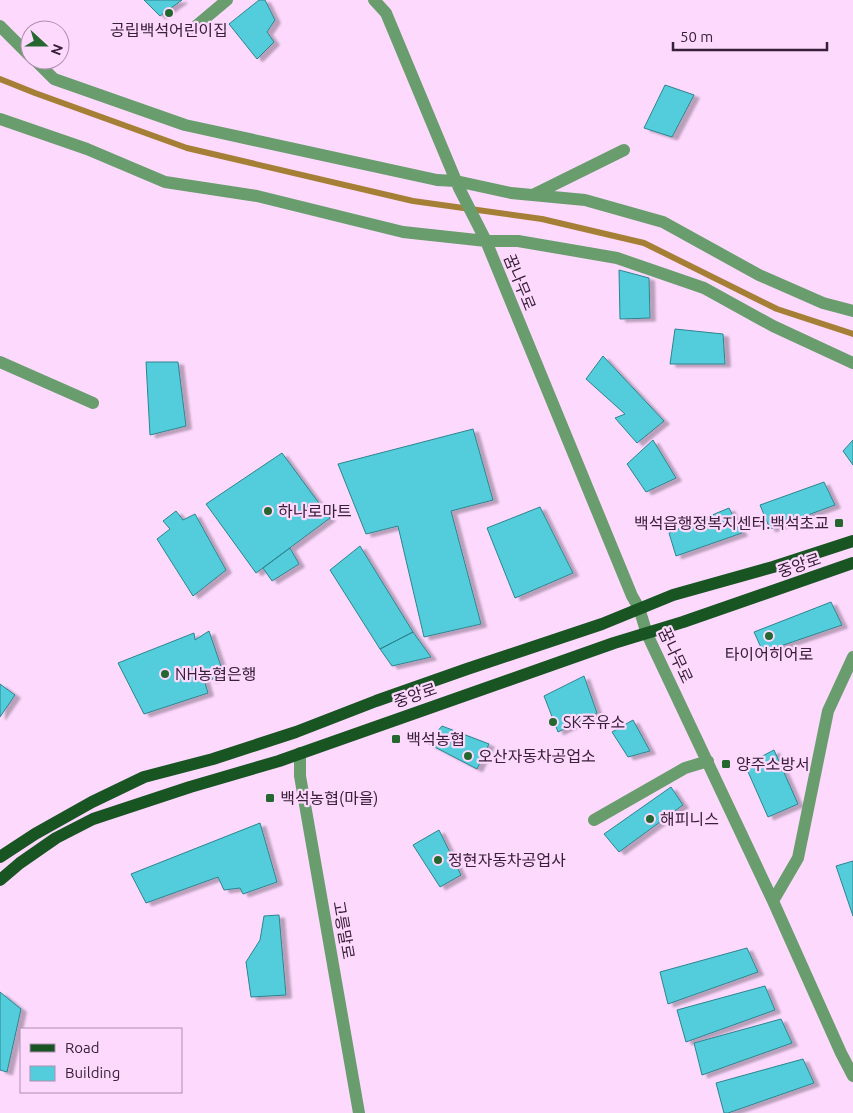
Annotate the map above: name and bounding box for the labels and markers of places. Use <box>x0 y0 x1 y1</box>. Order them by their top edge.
marker: 공립백석어린이집 <box>163 7 175 19</box>
place label: 공립백석어린이집 <box>110 21 228 39</box>
place label: 하나로마트 <box>278 502 352 520</box>
marker: 하나로마트 <box>262 505 274 517</box>
place label: 백석읍행정복지센터.백석초교 <box>634 514 829 532</box>
marker: 백석읍행정복지센터.백석초교 <box>833 517 845 529</box>
marker: 타이어히어로 <box>763 630 775 642</box>
place label: 타이어히어로 <box>725 645 813 663</box>
place label: NH농협은행 <box>175 665 256 683</box>
marker: NH농협은행 <box>159 668 171 680</box>
place label: SK주유소 <box>563 713 625 731</box>
marker: SK주유소 <box>547 716 559 728</box>
place label: 백석농협 <box>406 730 465 748</box>
marker: 백석농협 <box>390 733 402 745</box>
place label: 오산자동차공업소 <box>478 747 596 765</box>
marker: 오산자동차공업소 <box>462 750 474 762</box>
place label: 양주소방서 <box>736 755 810 773</box>
marker: 양주소방서 <box>720 758 732 770</box>
place label: 백석농협(마을) <box>280 789 378 808</box>
marker: 백석농협(마을) <box>264 792 276 804</box>
place label: 해피니스 <box>660 810 719 828</box>
marker: 해피니스 <box>644 813 656 825</box>
place label: 정현자동차공업사 <box>448 851 566 869</box>
marker: 정현자동차공업사 <box>432 854 444 866</box>

